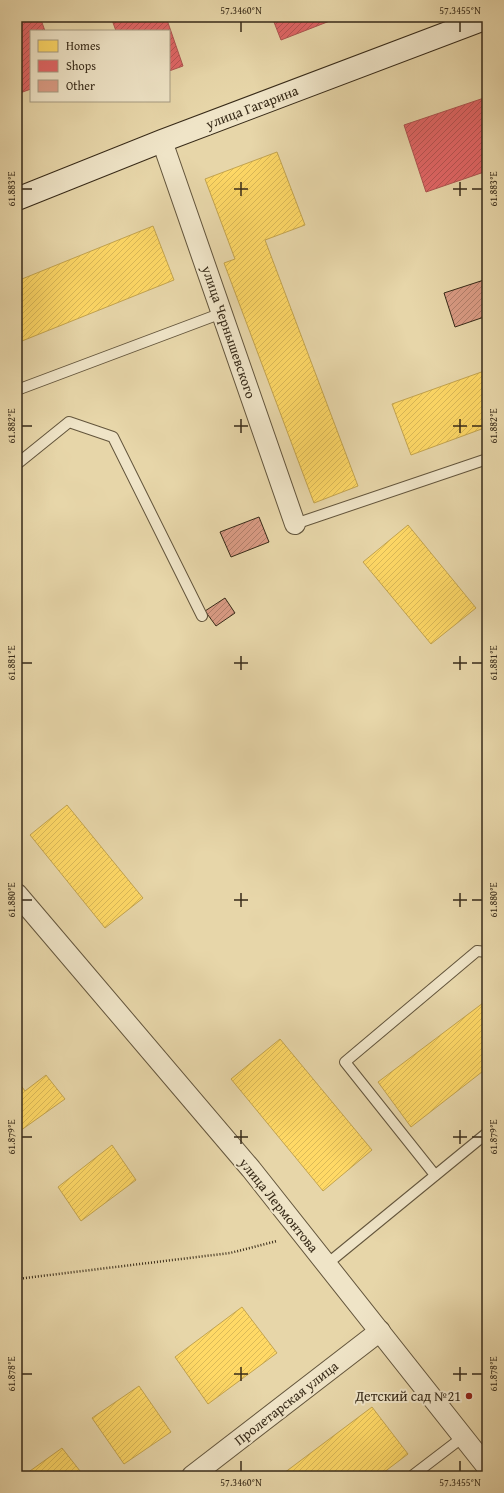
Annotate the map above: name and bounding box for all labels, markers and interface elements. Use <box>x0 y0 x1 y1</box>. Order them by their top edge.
text: 57.3460°N <box>220 3 262 18</box>
text: 57.3455°N <box>439 3 481 18</box>
legend <box>30 30 170 102</box>
text: Homes <box>66 37 101 54</box>
text: Shops <box>66 57 96 74</box>
text: Other <box>66 77 95 94</box>
street label: улица Гагарина <box>202 80 301 134</box>
text: 61.883°E <box>4 171 19 207</box>
text: 61.883°E <box>486 171 501 207</box>
street label: улица Чернышевского <box>197 262 261 401</box>
text: 61.882°E <box>4 408 19 444</box>
text: 61.882°E <box>486 408 501 444</box>
text: 61.881°E <box>4 645 19 681</box>
text: 61.881°E <box>486 645 501 681</box>
text: 61.880°E <box>4 882 19 918</box>
text: 61.880°E <box>486 882 501 918</box>
text: 61.879°E <box>4 1119 19 1155</box>
text: 61.879°E <box>486 1119 501 1155</box>
street label: улица Лермонтова <box>234 1153 324 1257</box>
text: 61.878°E <box>4 1356 19 1392</box>
street label: Пролетарская улица <box>230 1356 343 1450</box>
text: 61.878°E <box>486 1356 501 1392</box>
place label: Детский сад №21 <box>354 1386 461 1406</box>
marker: Детский сад №21 <box>464 1391 474 1401</box>
text: 57.3460°N <box>220 1475 262 1490</box>
text: 57.3455°N <box>439 1475 481 1490</box>

